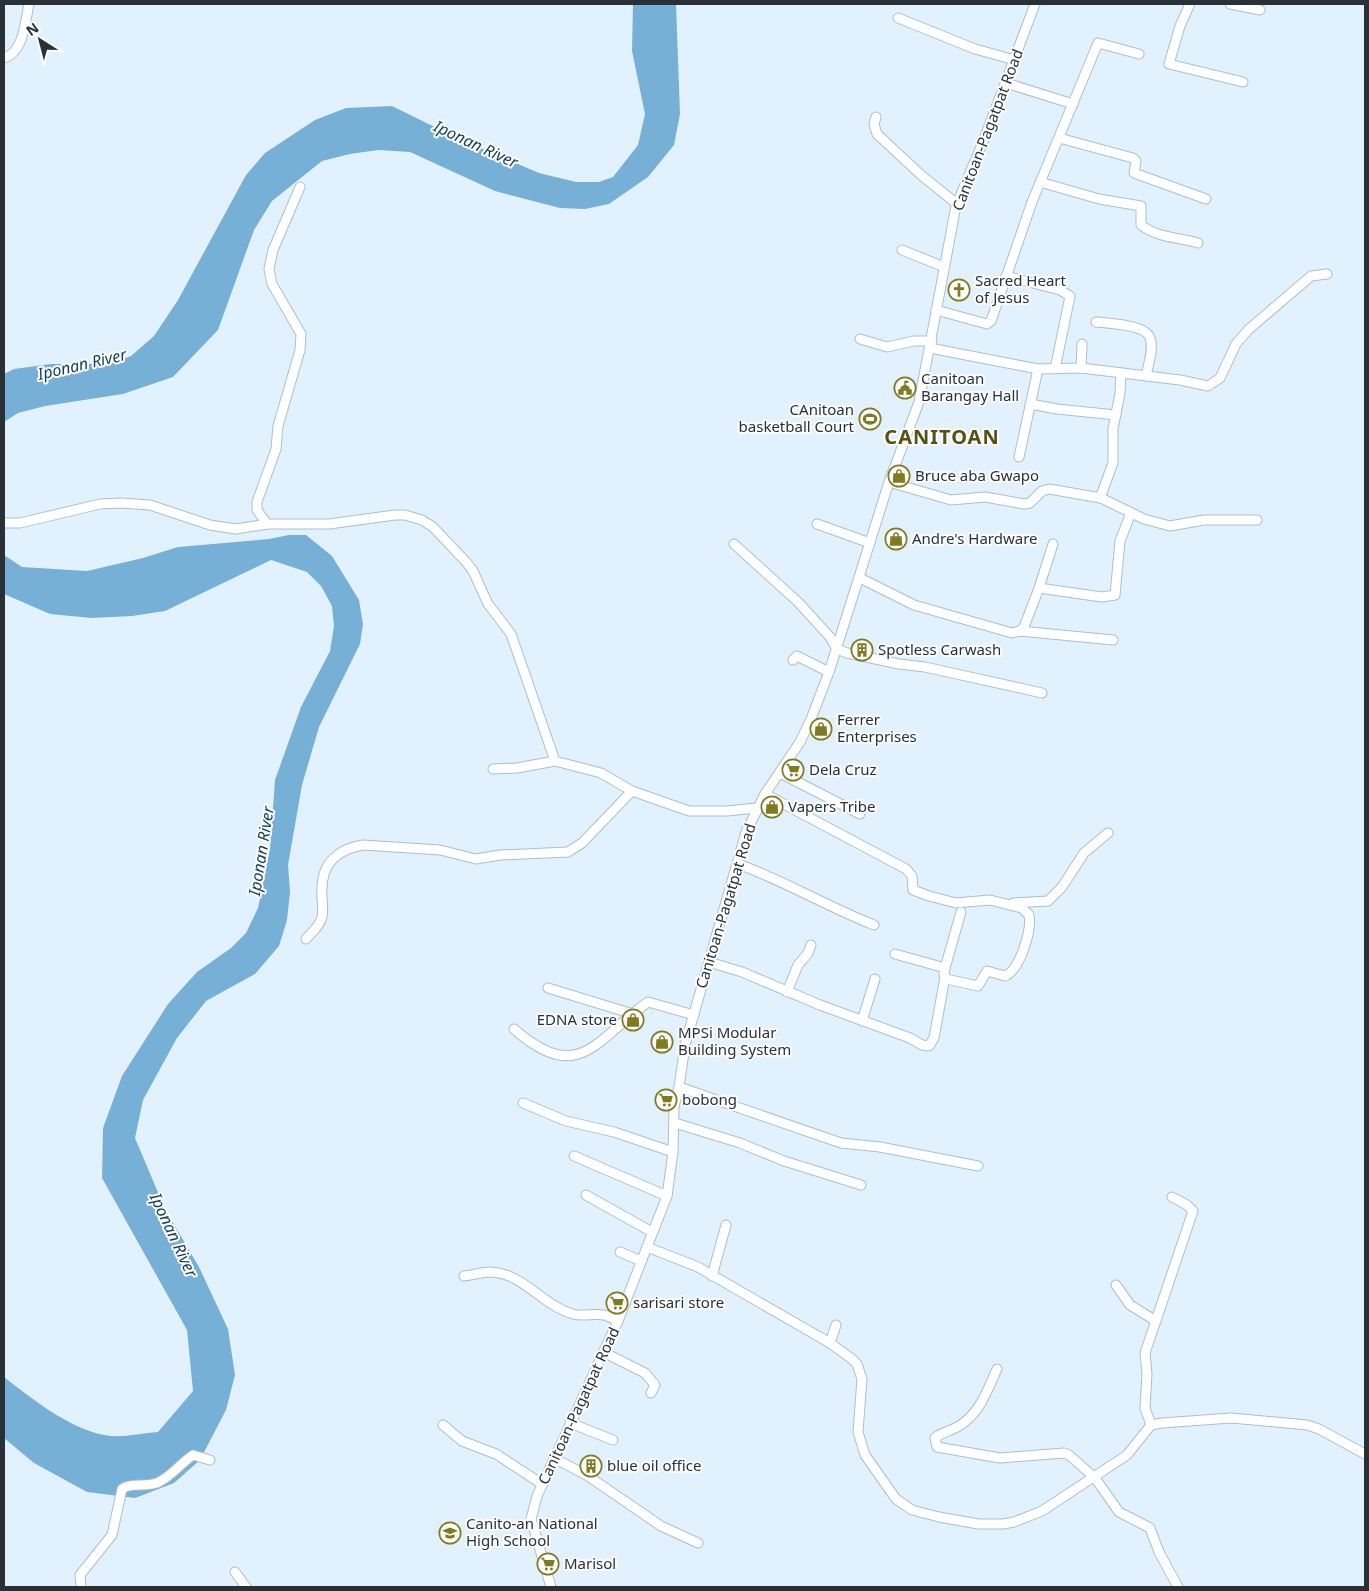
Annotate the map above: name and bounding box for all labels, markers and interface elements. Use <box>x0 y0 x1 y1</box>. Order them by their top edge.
north arrow <box>15 15 65 65</box>
text: N <box>22 18 42 40</box>
street label: Canitoan-Pagatpat Road <box>947 46 1027 213</box>
water label: Iponan River <box>429 115 522 173</box>
place label: Sacred Heart of Jesus <box>975 270 1067 307</box>
church icon: Sacred Heart of Jesus <box>947 278 971 302</box>
water label: Iponan River <box>35 343 129 385</box>
place label: Canitoan Barangay Hall <box>921 368 1019 405</box>
public building icon: Canitoan Barangay Hall <box>893 376 917 400</box>
place label: CAnitoan basketball Court <box>739 399 855 436</box>
sports icon: CAnitoan basketball Court <box>858 407 882 431</box>
district label: CANITOAN <box>884 423 1000 450</box>
shop icon: Bruce aba Gwapo <box>887 464 911 488</box>
place label: Bruce aba Gwapo <box>915 465 1039 485</box>
shop icon: Andre's Hardware <box>884 527 908 551</box>
place label: Andre's Hardware <box>912 528 1038 548</box>
building icon: Spotless Carwash <box>850 638 874 662</box>
place label: Spotless Carwash <box>878 639 1001 659</box>
place label: Ferrer Enterprises <box>837 709 917 746</box>
shop icon: Ferrer Enterprises <box>809 717 833 741</box>
supermarket icon: Dela Cruz <box>781 758 805 782</box>
place label: Dela Cruz <box>809 759 877 779</box>
shop icon: Vapers Tribe <box>760 795 784 819</box>
place label: Vapers Tribe <box>788 796 875 816</box>
water label: Iponan River <box>243 804 279 898</box>
street label: Canitoan-Pagatpat Road <box>690 821 760 991</box>
shop icon: EDNA store <box>621 1008 645 1032</box>
place label: EDNA store <box>537 1009 617 1029</box>
place label: MPSi Modular Building System <box>678 1022 791 1059</box>
shop icon: MPSi Modular Building System <box>650 1030 674 1054</box>
supermarket icon: bobong <box>654 1088 678 1112</box>
place label: bobong <box>682 1089 737 1109</box>
water label: Iponan River <box>145 1188 203 1281</box>
supermarket icon: sarisari store <box>605 1291 629 1315</box>
place label: sarisari store <box>633 1292 724 1312</box>
street label: Canitoan-Pagatpat Road <box>533 1324 623 1488</box>
building icon: blue oil office <box>579 1454 603 1478</box>
place label: blue oil office <box>607 1455 701 1475</box>
place label: Canito-an National High School <box>466 1513 598 1550</box>
school or university icon: Canito-an National High School <box>438 1521 462 1545</box>
supermarket icon: Marisol <box>536 1552 560 1576</box>
place label: Marisol <box>564 1553 616 1573</box>

